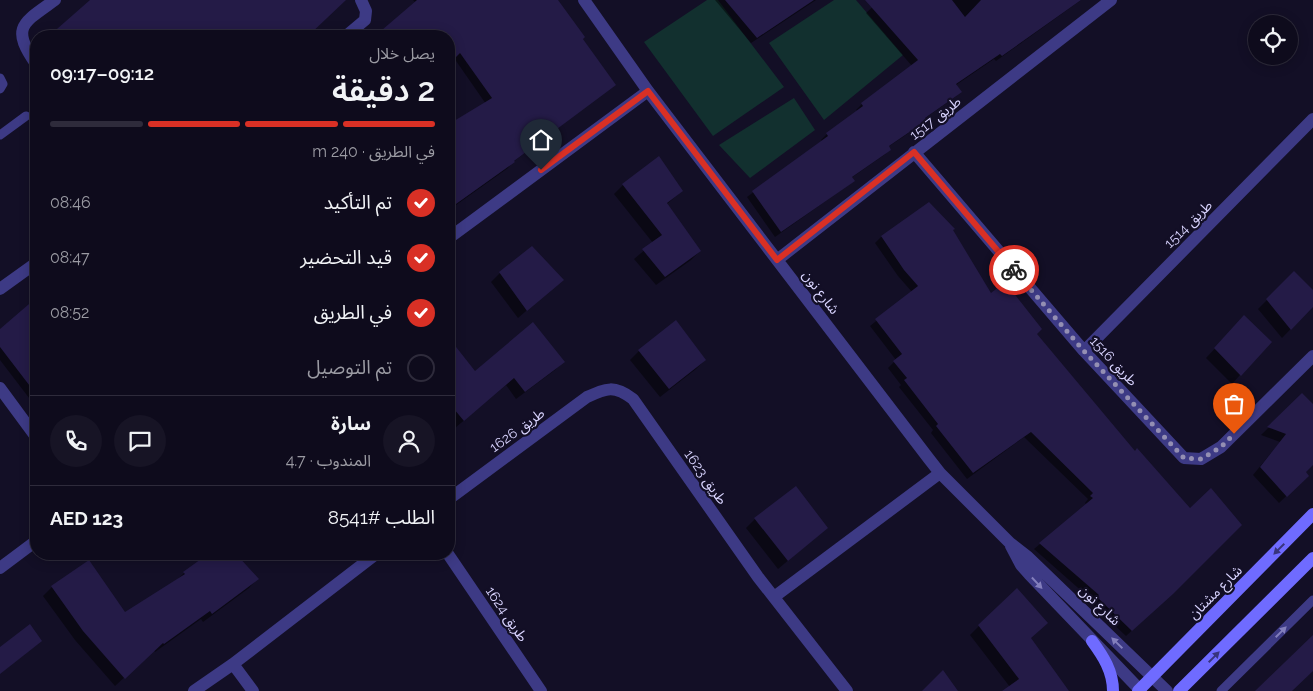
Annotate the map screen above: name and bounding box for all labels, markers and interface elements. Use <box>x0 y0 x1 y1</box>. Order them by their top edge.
map controls <box>1248 15 1298 65</box>
button: locate <box>1248 15 1298 65</box>
text: يصل خلال <box>369 44 435 63</box>
text: 09:12–09:17 <box>50 62 154 84</box>
text: 2 دقيقة <box>332 71 435 108</box>
street label: طريق 1517 <box>906 93 965 145</box>
pin <box>520 119 562 170</box>
icon: home <box>527 126 555 154</box>
text: في الطريق · 240 m <box>312 142 435 161</box>
icon: check <box>407 189 435 217</box>
text: تم التأكيد <box>324 191 392 213</box>
text: 08:46 <box>50 193 91 212</box>
street label: طريق 1514 <box>1161 197 1217 253</box>
icon: check <box>407 244 435 272</box>
courier <box>989 245 1039 295</box>
text: قيد التحضير <box>300 246 392 268</box>
text: 08:47 <box>50 248 90 267</box>
icon: bike <box>1000 256 1028 284</box>
street label: شارع نون <box>797 267 843 319</box>
icon: check <box>407 299 435 327</box>
text: في الطريق <box>314 301 392 323</box>
text: 08:52 <box>50 303 89 322</box>
street label: طريق 1516 <box>1086 333 1141 390</box>
text: تم التوصيل <box>307 356 392 378</box>
pin <box>1213 383 1255 434</box>
icon: bag <box>1220 390 1248 418</box>
street label: طريق 1626 <box>486 405 549 457</box>
text: سارة <box>331 412 371 434</box>
button: phone <box>50 415 102 467</box>
button: chat <box>114 415 166 467</box>
button: person <box>383 415 435 467</box>
street label: طريق 1623 <box>680 447 731 508</box>
text: المندوب · 4.7 <box>286 451 371 470</box>
text: الطلب #8541 <box>328 506 435 528</box>
text: AED 123 <box>50 507 123 529</box>
one-way arrow <box>1273 543 1285 555</box>
street label: شارع مشتان <box>1185 562 1247 624</box>
one-way arrow <box>1031 577 1043 589</box>
street label: شارع نون <box>1074 582 1124 631</box>
street label: طريق 1624 <box>481 583 531 646</box>
one-way arrow <box>1274 626 1286 638</box>
one-way arrow <box>1111 637 1123 649</box>
one-way arrow <box>1208 651 1220 663</box>

